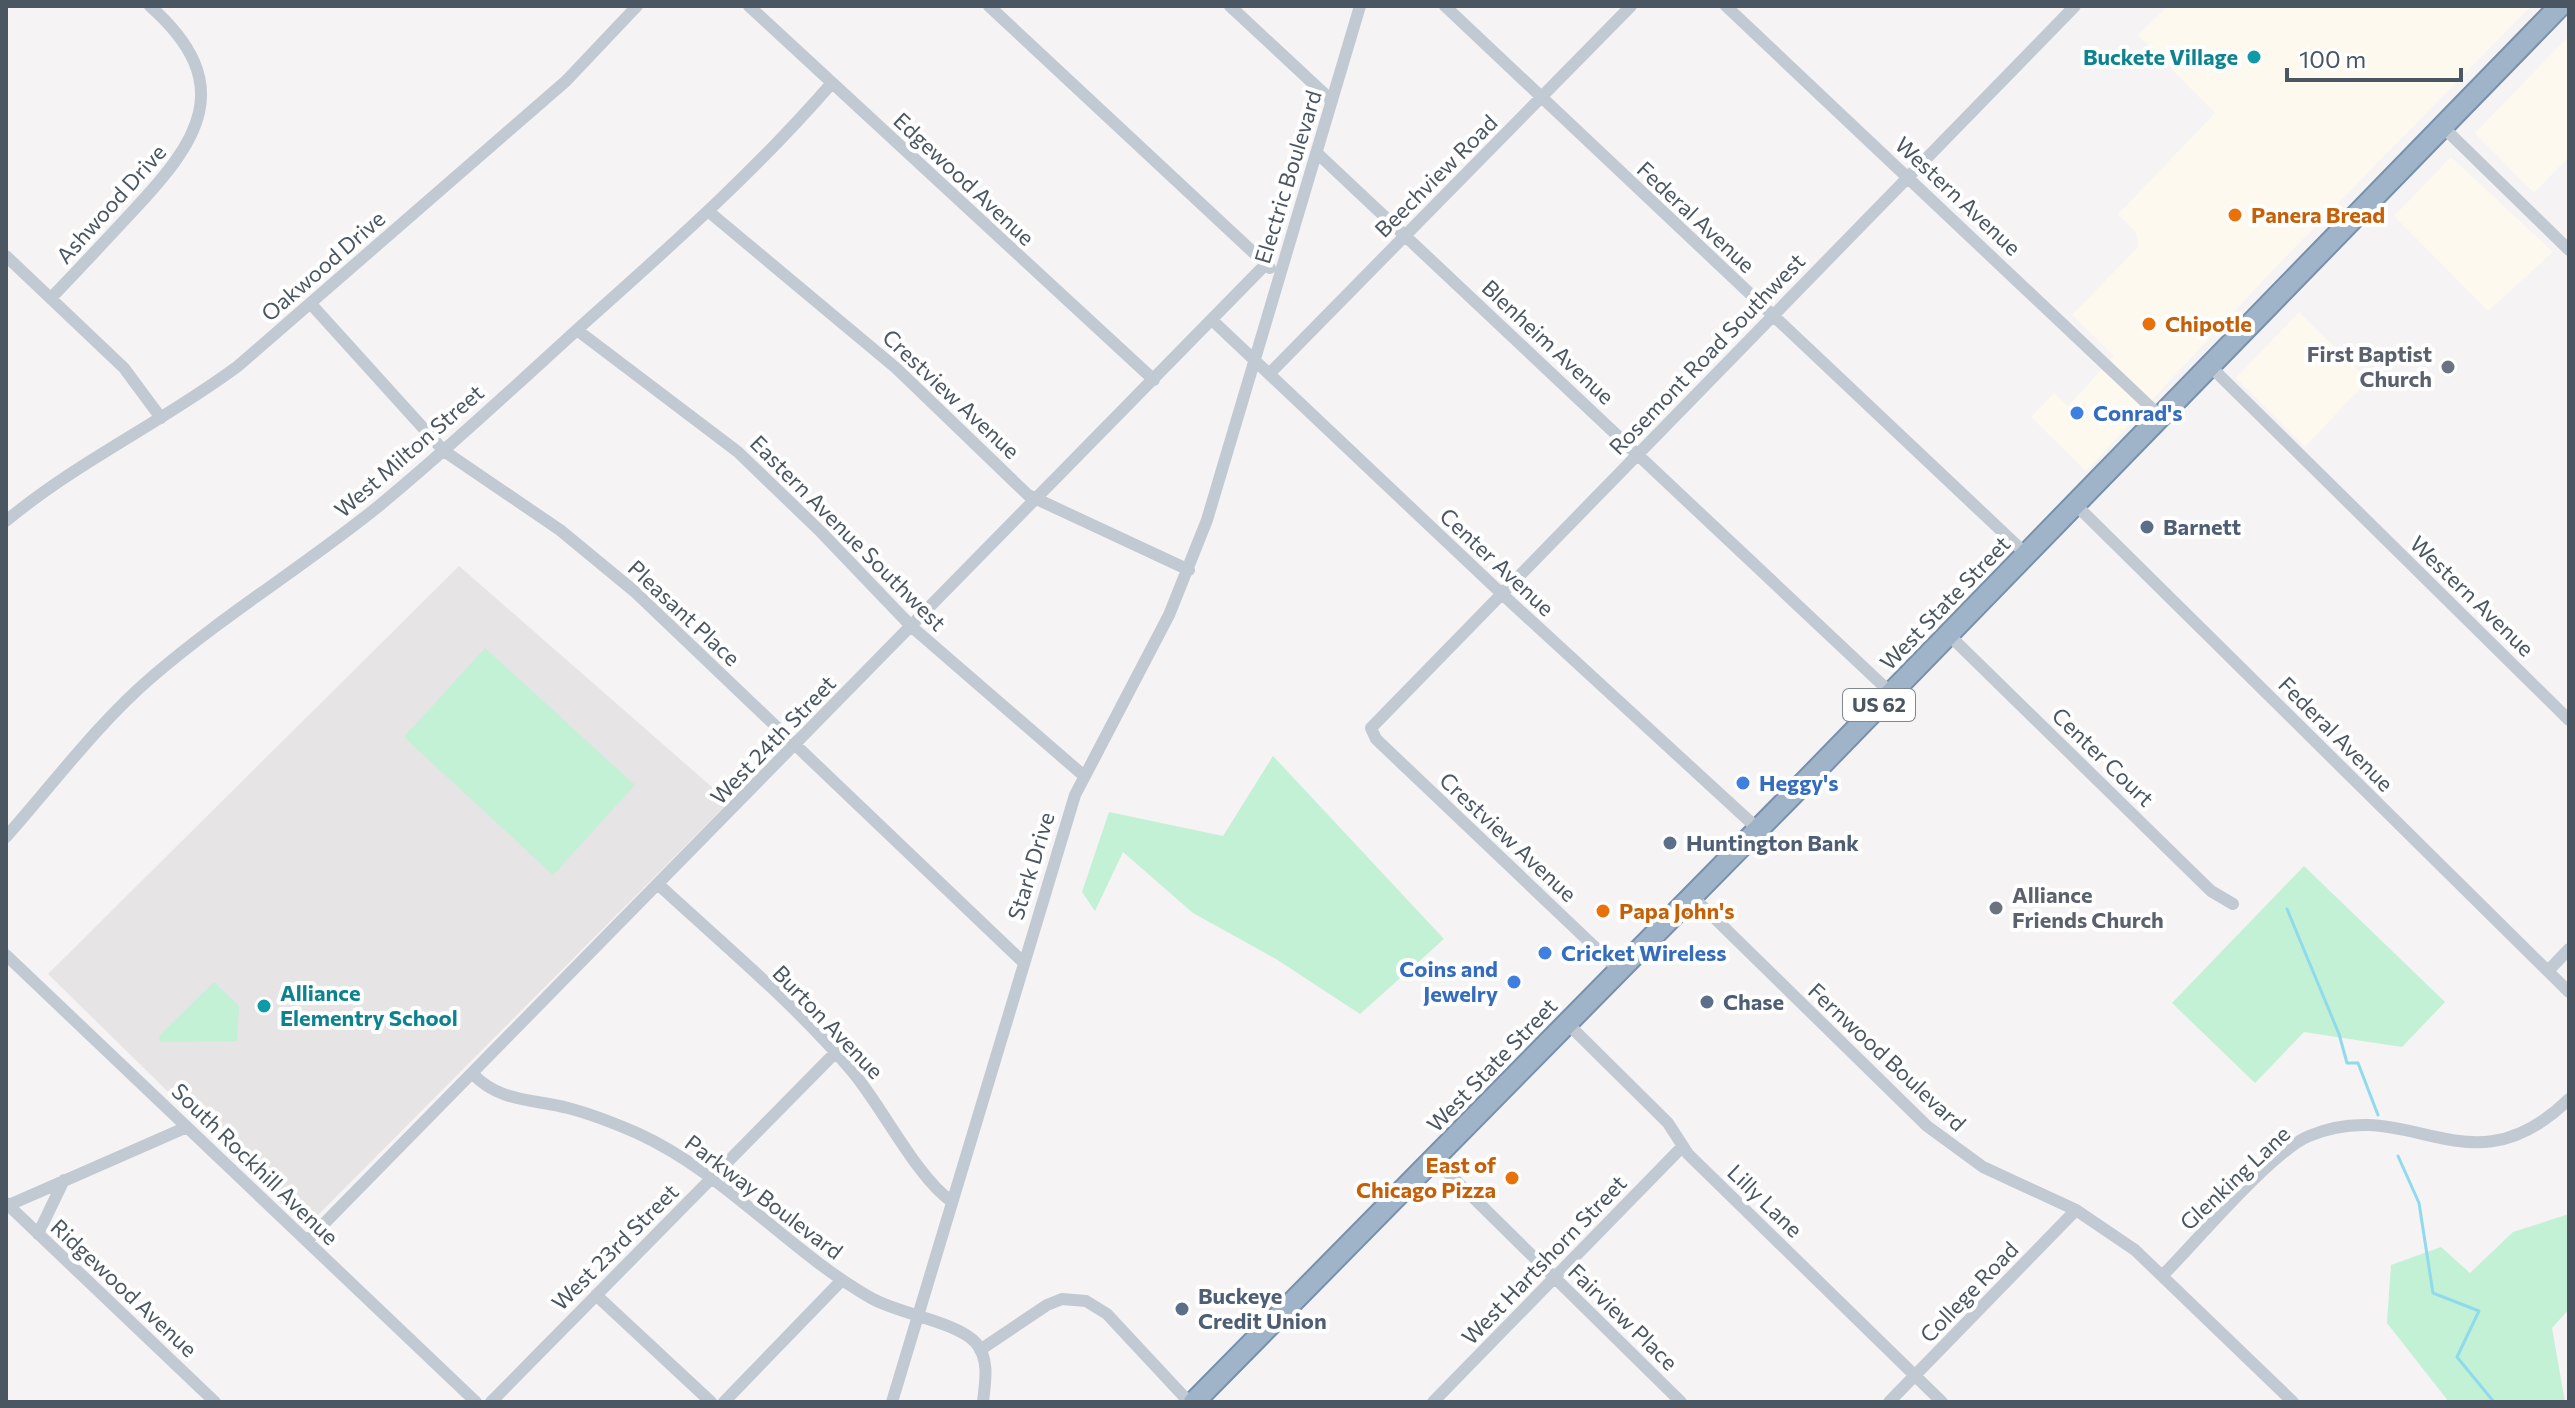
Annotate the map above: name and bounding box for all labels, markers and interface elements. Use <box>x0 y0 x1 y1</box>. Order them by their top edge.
scale bar <box>2287 32 2461 82</box>
place label: Buckete Village <box>2083 43 2238 70</box>
text: 100 m <box>2299 44 2366 73</box>
marker: Buckete Village <box>2245 48 2263 66</box>
street label: Electric Boulevard <box>1248 87 1327 267</box>
street label: Edgewood Avenue <box>888 107 1040 251</box>
street label: Beechview Road <box>1369 109 1503 243</box>
street label: Western Avenue <box>1890 131 2027 261</box>
street label: Ashwood Drive <box>50 138 171 269</box>
street label: Federal Avenue <box>1632 155 1761 278</box>
place label: Panera Bread <box>2251 201 2385 228</box>
street label: Oakwood Drive <box>255 205 390 327</box>
marker: Panera Bread <box>2226 206 2244 224</box>
street label: Rosemont Road Southwest <box>1603 247 1810 460</box>
street label: Blenheim Avenue <box>1477 274 1620 410</box>
place label: Chipotle <box>2165 310 2252 337</box>
marker: Chipotle <box>2140 315 2158 333</box>
street label: Crestview Avenue <box>877 323 1025 464</box>
place label: First Baptist Church <box>2307 340 2432 392</box>
marker: First Baptist Church <box>2439 358 2457 376</box>
street label: West Milton Street <box>328 378 489 523</box>
place label: Conrad's <box>2093 399 2182 426</box>
marker: Conrad's <box>2068 404 2086 422</box>
street label: Eastern Avenue Southwest <box>745 429 952 636</box>
street label: Center Avenue <box>1435 502 1560 621</box>
place label: Barnett <box>2163 513 2241 540</box>
marker: Barnett <box>2138 518 2156 536</box>
street label: West State Street <box>1874 530 2015 675</box>
street label: Western Avenue <box>2405 530 2540 662</box>
street label: Pleasant Place <box>623 554 746 671</box>
street label: West 24th Street <box>704 670 841 810</box>
street label: Federal Avenue <box>2273 671 2399 797</box>
road number: US 62 <box>1843 689 1915 721</box>
street label: Center Court <box>2047 701 2160 812</box>
street label: Crestview Avenue <box>1434 766 1582 907</box>
place label: Heggy's <box>1759 769 1839 796</box>
marker: Heggy's <box>1734 774 1752 792</box>
street label: Stark Drive <box>1001 809 1060 923</box>
place label: Huntington Bank <box>1686 829 1859 856</box>
marker: Huntington Bank <box>1661 834 1679 852</box>
place label: Alliance Friends Church <box>2012 881 2164 933</box>
place label: Papa John's <box>1619 897 1735 924</box>
marker: Alliance Friends Church <box>1987 899 2005 917</box>
marker: Papa John's <box>1594 902 1612 920</box>
place label: Cricket Wireless <box>1561 939 1726 966</box>
marker: Cricket Wireless <box>1536 944 1554 962</box>
place label: Coins and Jewelry <box>1399 955 1498 1007</box>
street label: Burton Avenue <box>767 959 889 1084</box>
marker: Coins and Jewelry <box>1505 973 1523 991</box>
street label: Fernwood Boulevard <box>1803 977 1972 1137</box>
place label: Alliance Elementry School <box>280 979 458 1031</box>
place label: Chase <box>1723 988 1784 1015</box>
street label: West State Street <box>1421 992 1562 1137</box>
marker: Chase <box>1698 993 1716 1011</box>
marker: Alliance Elementry School <box>255 997 273 1015</box>
street label: South Rockhill Avenue <box>166 1077 344 1250</box>
street label: Glenking Lane <box>2174 1120 2295 1235</box>
street label: Parkway Boulevard <box>680 1128 848 1265</box>
place label: East of Chicago Pizza <box>1356 1151 1497 1203</box>
street label: Lilly Lane <box>1722 1159 1808 1243</box>
street label: West Hartshorn Street <box>1456 1169 1632 1350</box>
marker: East of Chicago Pizza <box>1503 1169 1521 1187</box>
street label: West 23rd Street <box>546 1178 684 1316</box>
street label: Ridgewood Avenue <box>46 1213 203 1362</box>
street label: College Road <box>1914 1236 2023 1348</box>
street label: Fairview Place <box>1563 1258 1684 1376</box>
place label: Buckeye Credit Union <box>1198 1282 1327 1334</box>
marker: Buckeye Credit Union <box>1173 1300 1191 1318</box>

